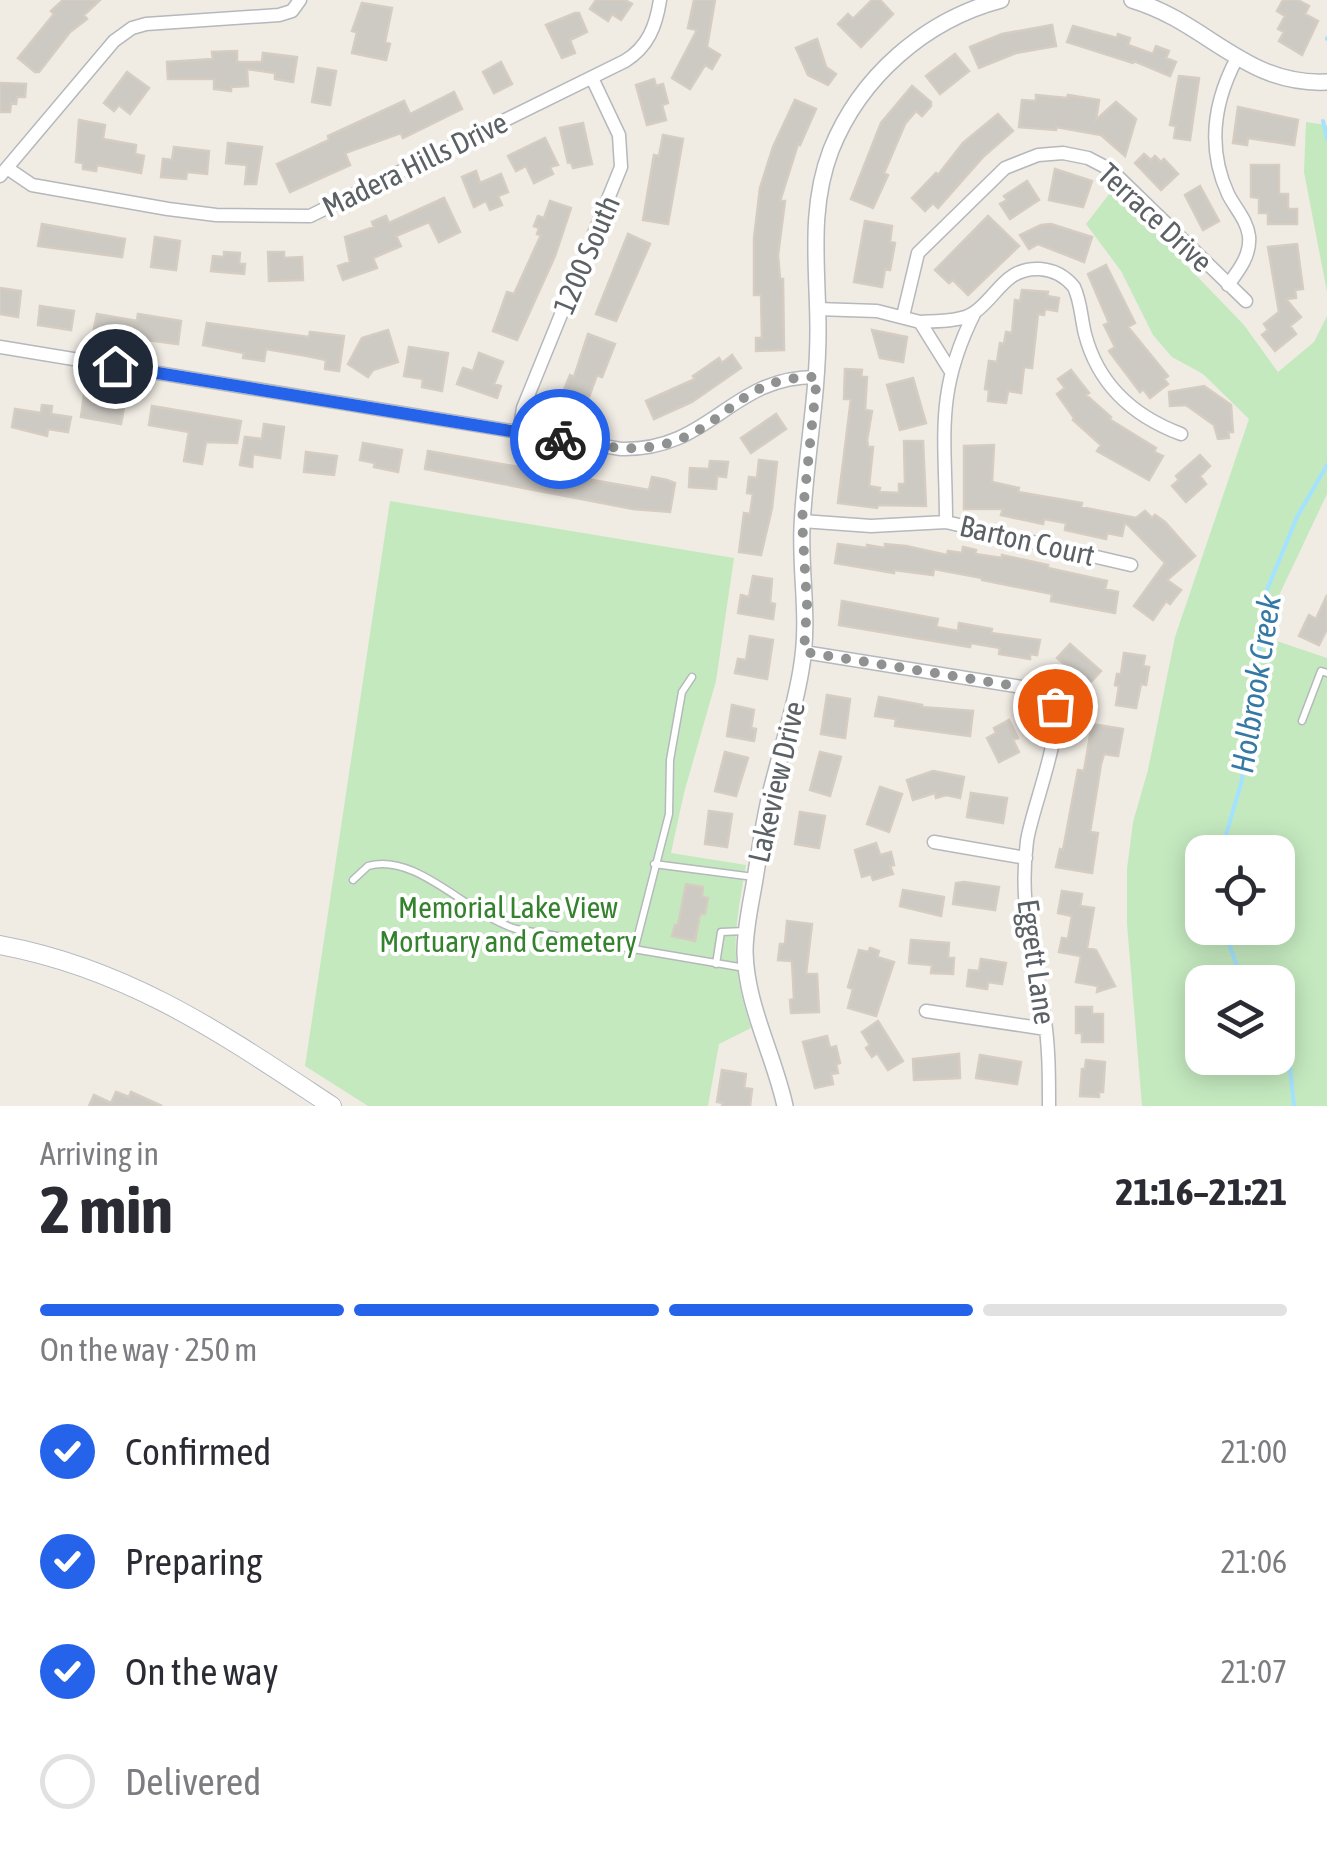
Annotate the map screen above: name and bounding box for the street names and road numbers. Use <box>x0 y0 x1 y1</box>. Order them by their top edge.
street label: Madera Hills Drive <box>317 105 513 224</box>
street label: Terrace Drive <box>1092 156 1220 279</box>
street label: 1200 South <box>546 190 626 319</box>
street label: Barton Court <box>957 508 1098 572</box>
street label: Lakeview Drive <box>741 698 811 866</box>
street label: Eggett Lane <box>1011 897 1063 1027</box>

